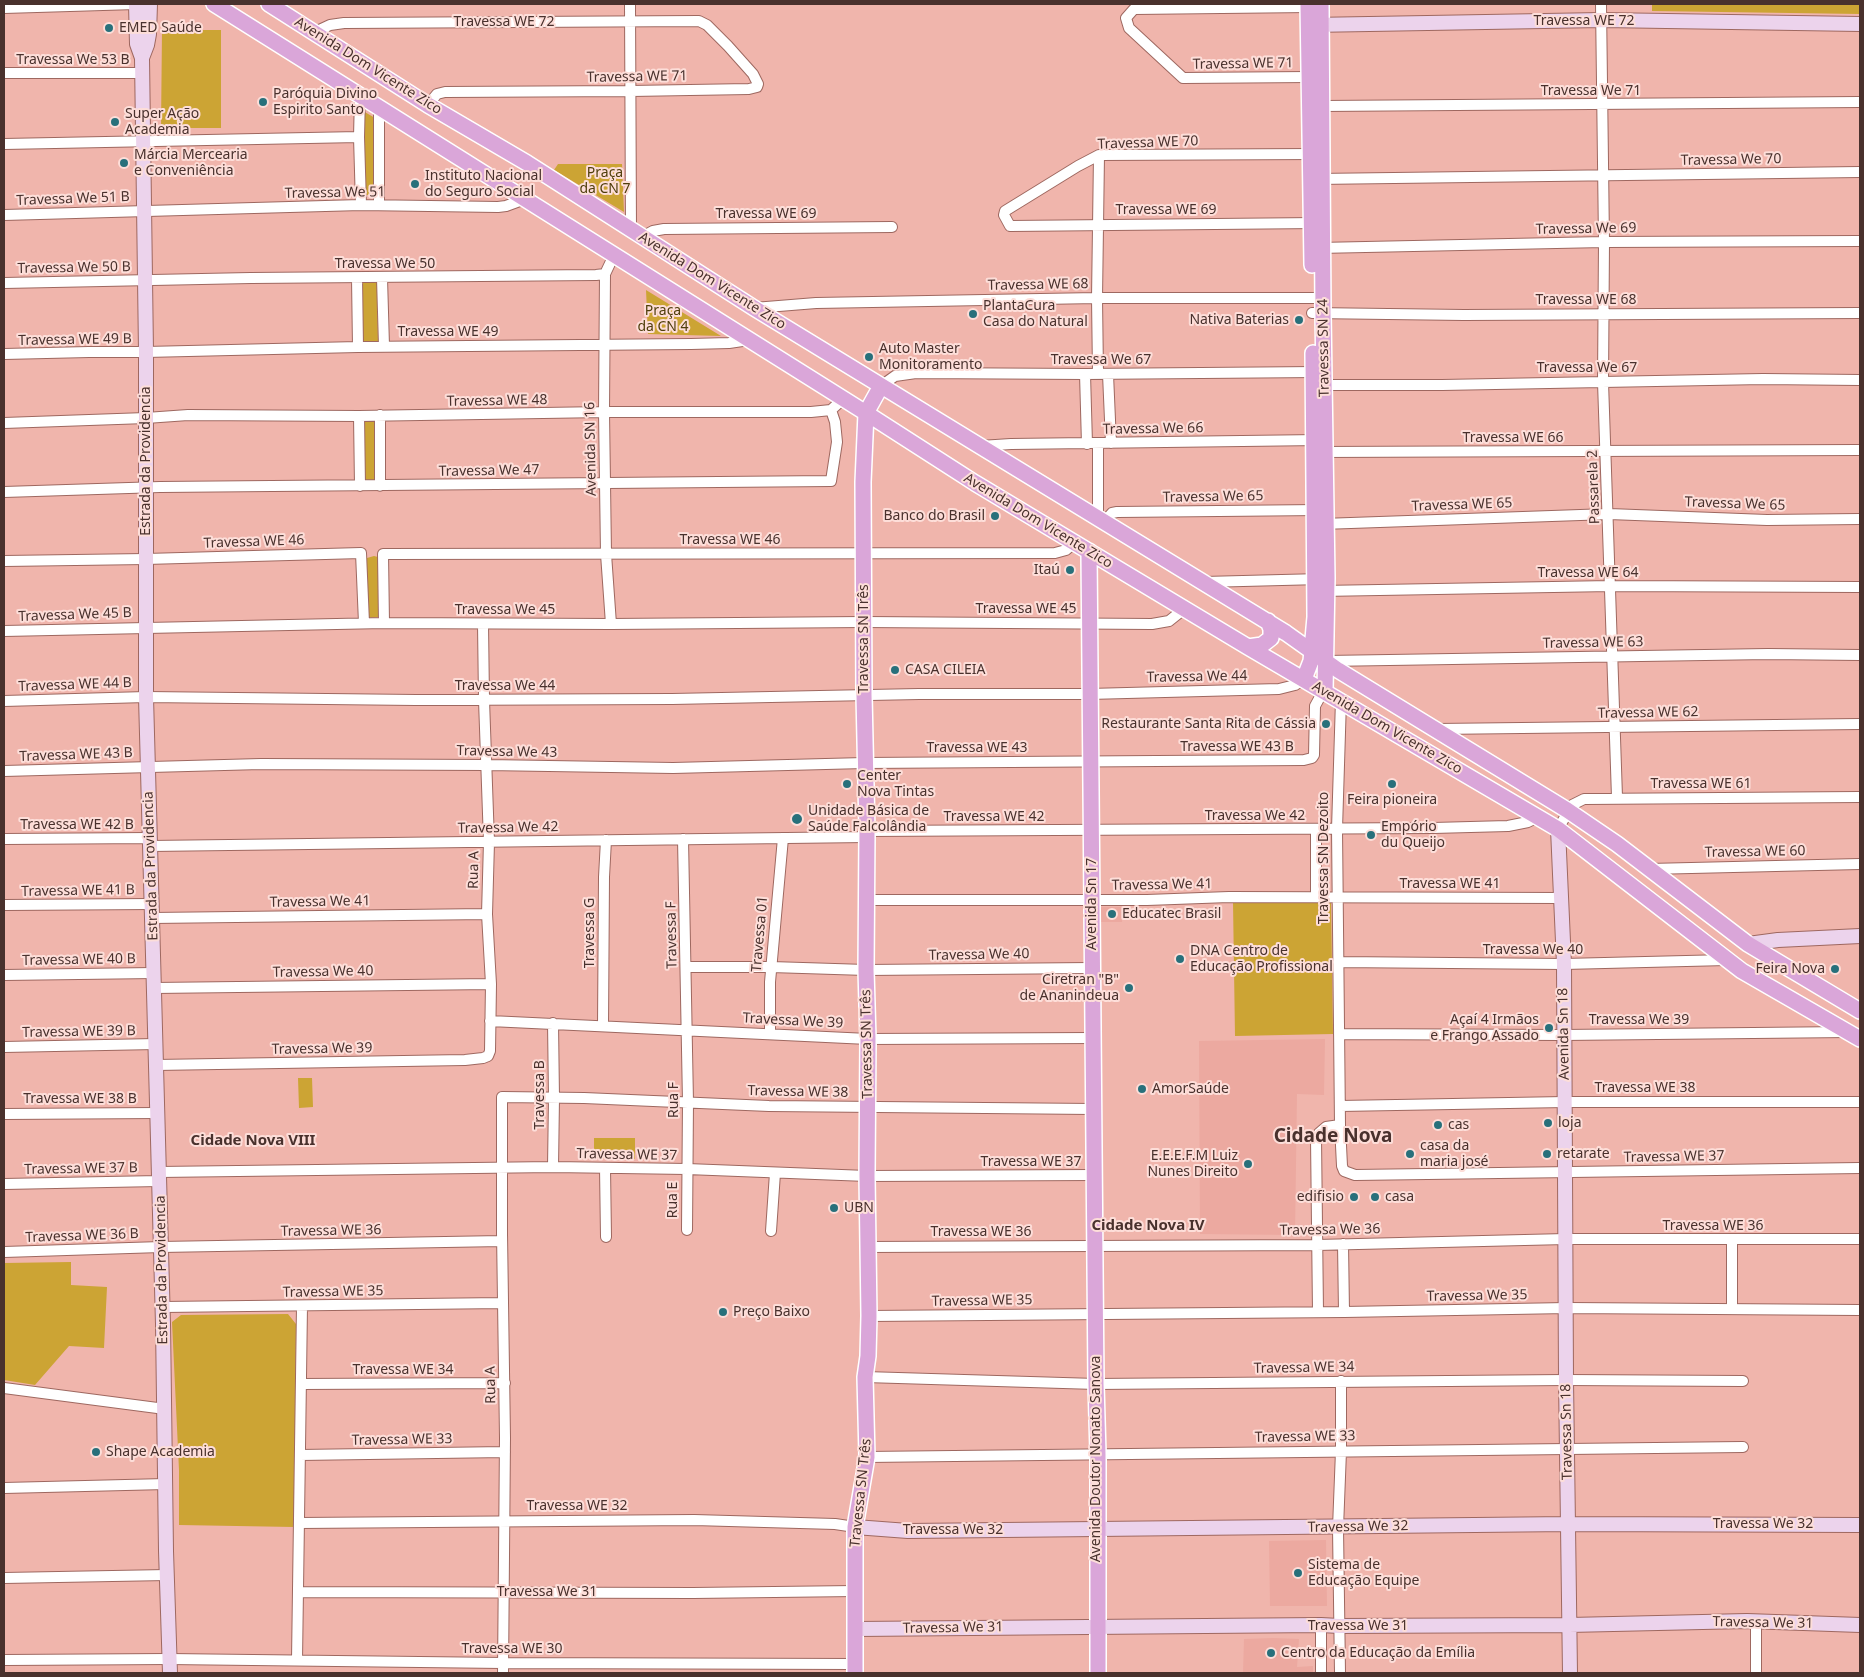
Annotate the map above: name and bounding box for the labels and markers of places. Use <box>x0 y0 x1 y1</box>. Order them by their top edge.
place label: EMED Saúde <box>119 20 202 36</box>
marker: EMED Saúde <box>103 22 115 34</box>
place label: Paróquia Divino Espirito Santo <box>273 86 377 118</box>
marker: Paróquia Divino Espirito Santo <box>257 96 269 108</box>
place label: Super Ação Academia <box>125 106 199 138</box>
marker: Super Ação Academia <box>109 116 121 128</box>
place label: Márcia Mercearia e Conveniência <box>134 147 248 180</box>
marker: Márcia Mercearia e Conveniência <box>118 157 130 169</box>
place label: Instituto Nacional do Seguro Social <box>425 168 542 200</box>
marker: Instituto Nacional do Seguro Social <box>409 178 421 190</box>
place label: PlantaCura Casa do Natural <box>983 298 1088 331</box>
marker: PlantaCura Casa do Natural <box>967 308 979 320</box>
place label: Nativa Baterias <box>1189 312 1289 328</box>
marker: Nativa Baterias <box>1293 314 1305 326</box>
place label: Auto Master Monitoramento <box>879 341 982 374</box>
marker: Auto Master Monitoramento <box>863 351 875 363</box>
place label: Banco do Brasil <box>883 508 985 524</box>
marker: Banco do Brasil <box>989 510 1001 522</box>
place label: Itaú <box>1034 562 1060 578</box>
marker: Itaú <box>1064 564 1076 576</box>
place label: CASA CILEIA <box>905 662 985 678</box>
marker: CASA CILEIA <box>889 664 901 676</box>
place label: Restaurante Santa Rita de Cássia <box>1101 716 1316 732</box>
marker: Restaurante Santa Rita de Cássia <box>1320 718 1332 730</box>
place label: Center Nova Tintas <box>857 768 934 800</box>
marker: Center Nova Tintas <box>841 778 853 790</box>
marker: Feira pioneira <box>1386 778 1398 790</box>
place label: Feira pioneira <box>1347 792 1437 808</box>
place label: Unidade Básica de Saúde Falcolândia <box>808 803 929 836</box>
marker: Unidade Básica de Saúde Falcolândia <box>790 812 804 826</box>
place label: Empório du Queijo <box>1381 819 1445 852</box>
marker: Empório du Queijo <box>1365 829 1377 841</box>
place label: Educatec Brasil <box>1122 906 1221 922</box>
marker: Educatec Brasil <box>1106 908 1118 920</box>
place label: DNA Centro de Educação Profissional <box>1190 943 1333 976</box>
marker: DNA Centro de Educação Profissional <box>1174 953 1186 965</box>
place label: Feira Nova <box>1755 961 1825 977</box>
marker: Feira Nova <box>1829 963 1841 975</box>
place label: Ciretran "B" de Ananindeua <box>1019 972 1119 1004</box>
marker: Ciretran "B" de Ananindeua <box>1123 982 1135 994</box>
place label: Açaí 4 Irmãos e Frango Assado <box>1430 1012 1539 1044</box>
marker: Açaí 4 Irmãos e Frango Assado <box>1543 1022 1555 1034</box>
place label: AmorSaúde <box>1152 1081 1229 1097</box>
marker: AmorSaúde <box>1136 1083 1148 1095</box>
place label: loja <box>1558 1115 1582 1131</box>
place label: cas <box>1448 1117 1469 1133</box>
marker: loja <box>1542 1117 1554 1129</box>
marker: cas <box>1432 1119 1444 1131</box>
place label: casa da maria josé <box>1420 1138 1489 1170</box>
place label: retarate <box>1557 1146 1610 1162</box>
place label: E.E.E.F.M Luiz Nunes Direito <box>1147 1148 1238 1180</box>
marker: casa da maria josé <box>1404 1148 1416 1160</box>
marker: retarate <box>1541 1148 1553 1160</box>
marker: E.E.E.F.M Luiz Nunes Direito <box>1242 1158 1254 1170</box>
place label: edifisio <box>1297 1189 1344 1205</box>
place label: casa <box>1385 1189 1414 1205</box>
marker: edifisio <box>1348 1191 1360 1203</box>
marker: casa <box>1369 1191 1381 1203</box>
place label: UBN <box>844 1200 874 1216</box>
marker: UBN <box>828 1202 840 1214</box>
place label: Preço Baixo <box>733 1304 810 1320</box>
marker: Preço Baixo <box>717 1306 729 1318</box>
place label: Shape Academia <box>106 1444 215 1460</box>
marker: Shape Academia <box>90 1446 102 1458</box>
place label: Sistema de Educação Equipe <box>1308 1557 1419 1590</box>
marker: Sistema de Educação Equipe <box>1292 1567 1304 1579</box>
place label: Centro da Educação da Emília <box>1281 1645 1475 1661</box>
marker: Centro da Educação da Emília <box>1265 1647 1277 1659</box>

